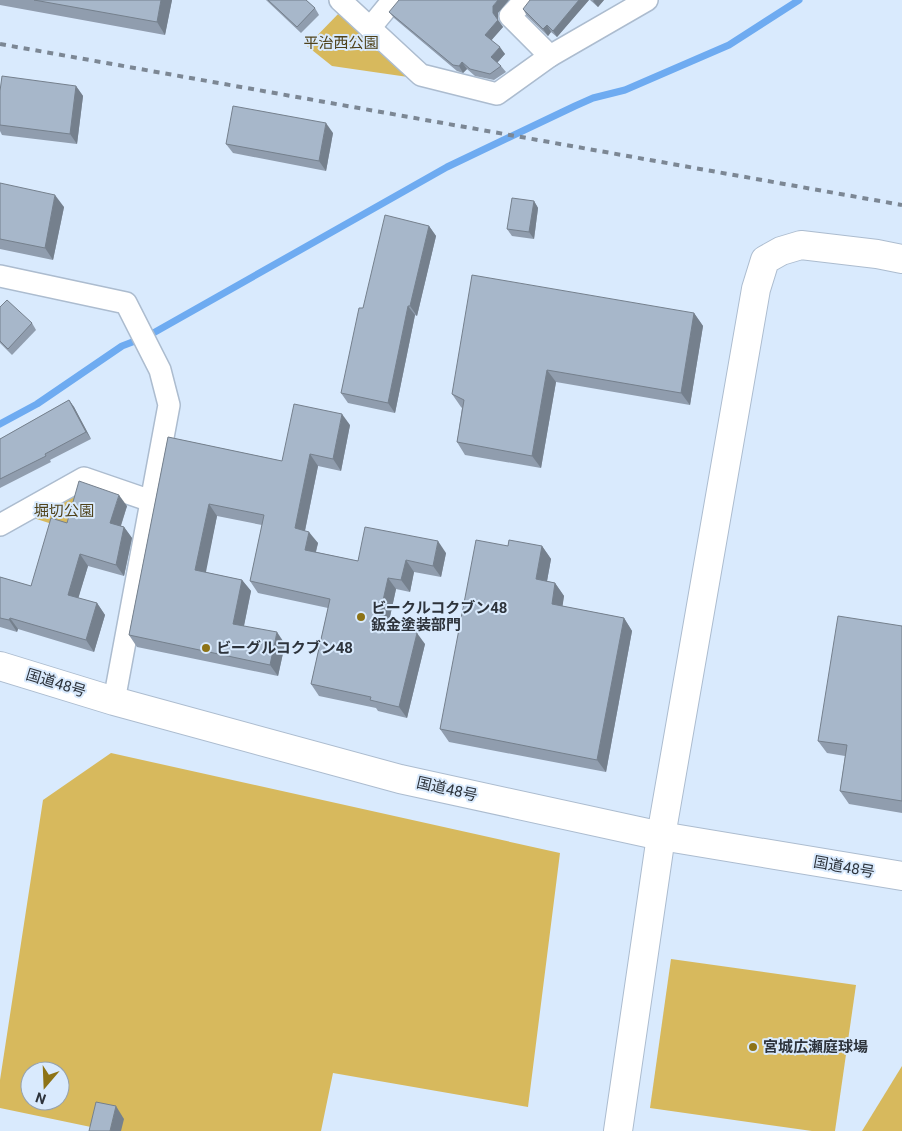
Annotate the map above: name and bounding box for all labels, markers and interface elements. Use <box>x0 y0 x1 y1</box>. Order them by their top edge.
park label: 平治西公園 <box>303 34 379 52</box>
park label: 堀切公園 <box>34 502 94 520</box>
place label: ビークルコクブン48 鈑金塗装部門 <box>371 599 507 634</box>
marker: ビークルコクブン48 鈑金塗装部門 <box>355 611 367 623</box>
place label: ビーグルコクブン48 <box>216 639 353 657</box>
marker: ビーグルコクブン48 <box>200 642 212 654</box>
street label: 国道48号 <box>24 665 88 701</box>
street label: 国道48号 <box>415 773 479 805</box>
street label: 国道48号 <box>812 853 876 881</box>
place label: 宮城広瀬庭球場 <box>763 1038 868 1056</box>
marker: 宮城広瀬庭球場 <box>747 1041 759 1053</box>
north arrow <box>20 1061 70 1111</box>
text: N <box>33 1089 48 1107</box>

